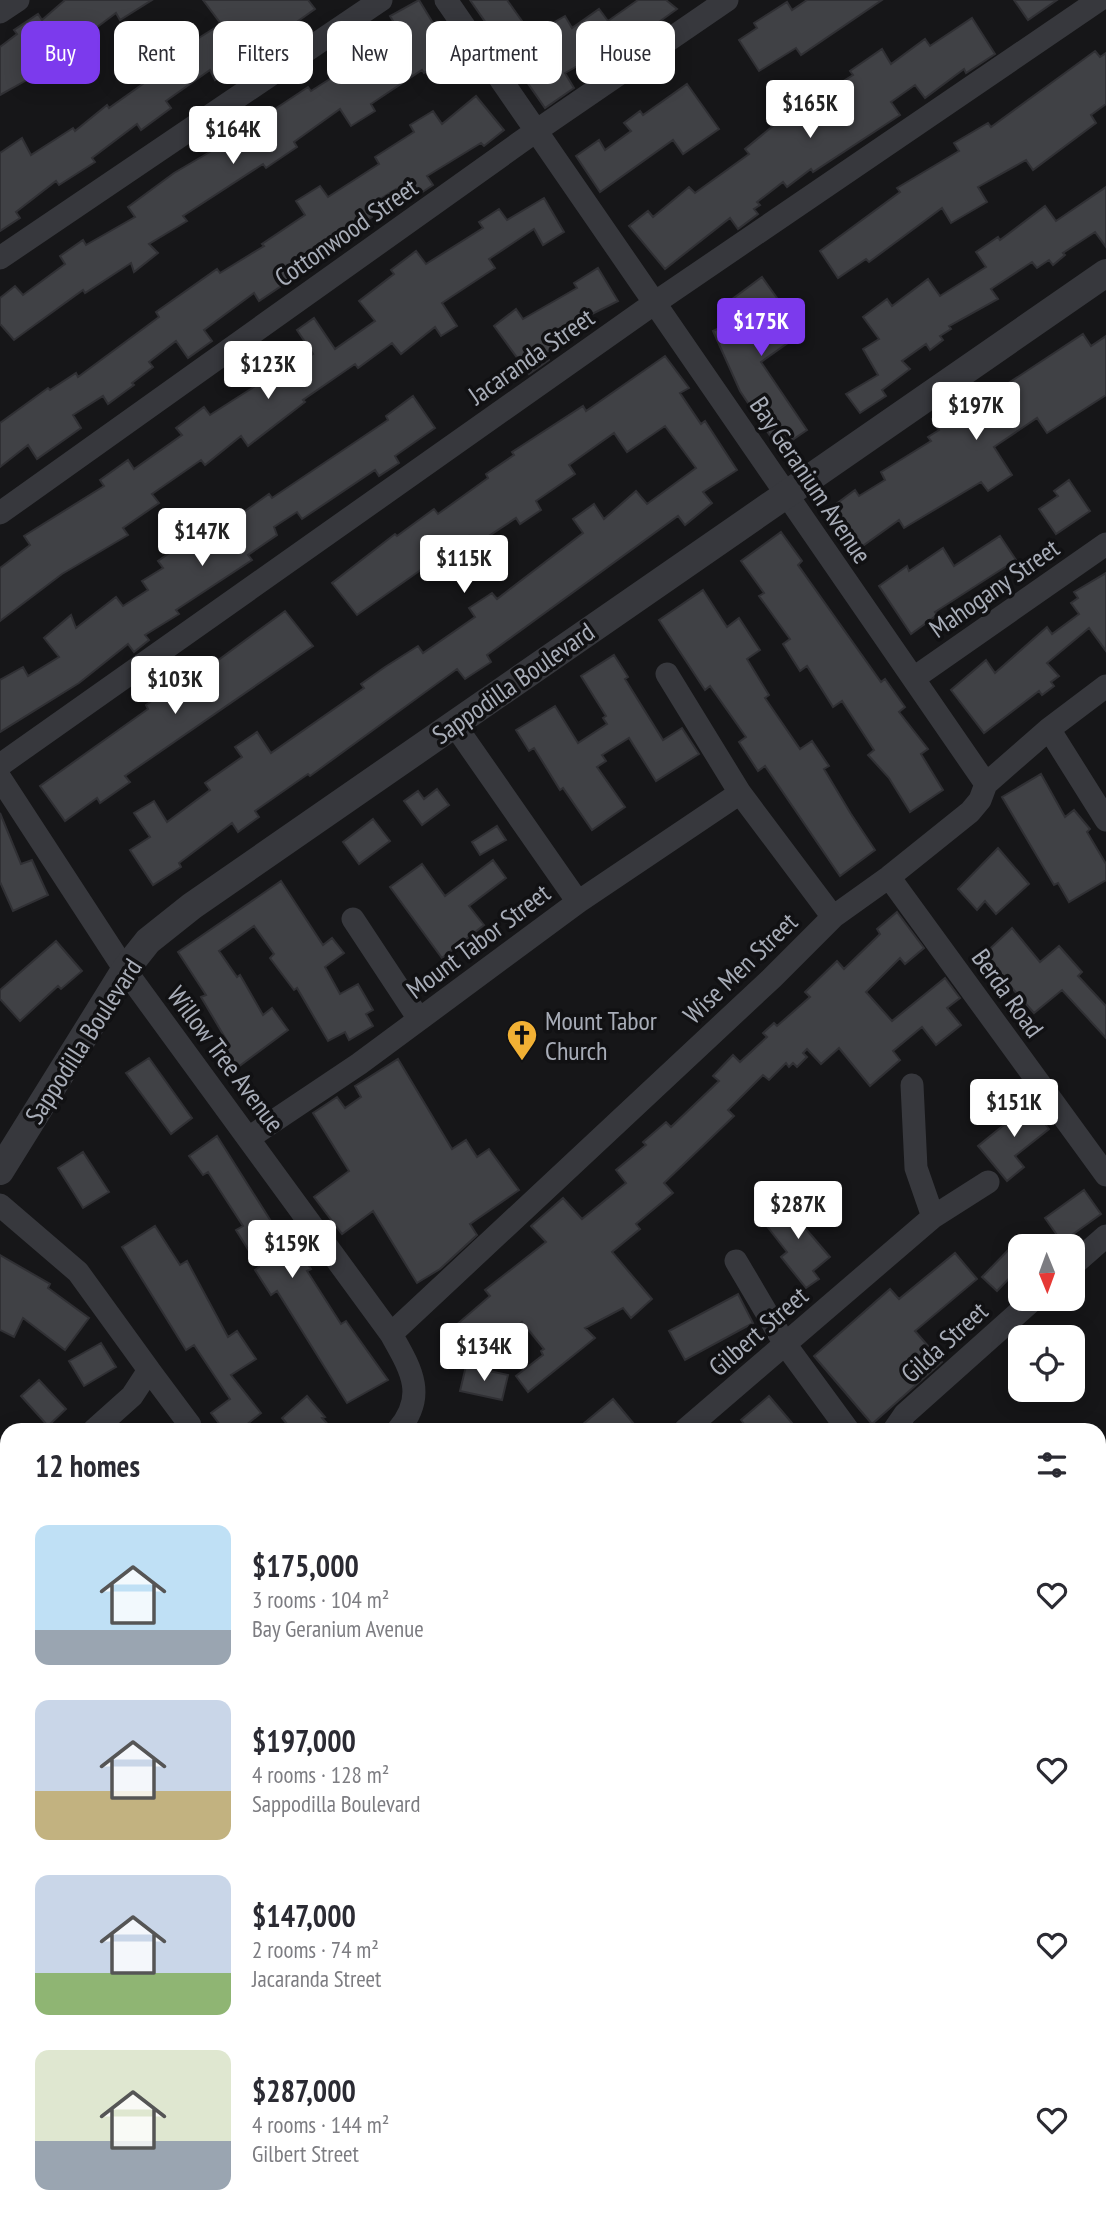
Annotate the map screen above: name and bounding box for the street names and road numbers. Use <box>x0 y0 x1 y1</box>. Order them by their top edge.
street label: Cottonwood Street <box>268 171 424 293</box>
street label: Jacaranda Street <box>461 301 600 412</box>
street label: Bay Geranium Avenue <box>743 390 879 570</box>
street label: Mahogany Street <box>923 531 1065 645</box>
street label: Sappodilla Boulevard <box>426 615 600 751</box>
street label: Mount Tabor Street <box>400 876 556 1006</box>
street label: Wise Men Street <box>676 905 804 1031</box>
street label: Berda Road <box>965 942 1051 1044</box>
street label: Sappodilla Boulevard <box>17 952 149 1130</box>
street label: Willow Tree Avenue <box>160 979 292 1139</box>
street label: Gilbert Street <box>702 1279 814 1383</box>
street label: Gilda Street <box>894 1294 994 1390</box>

